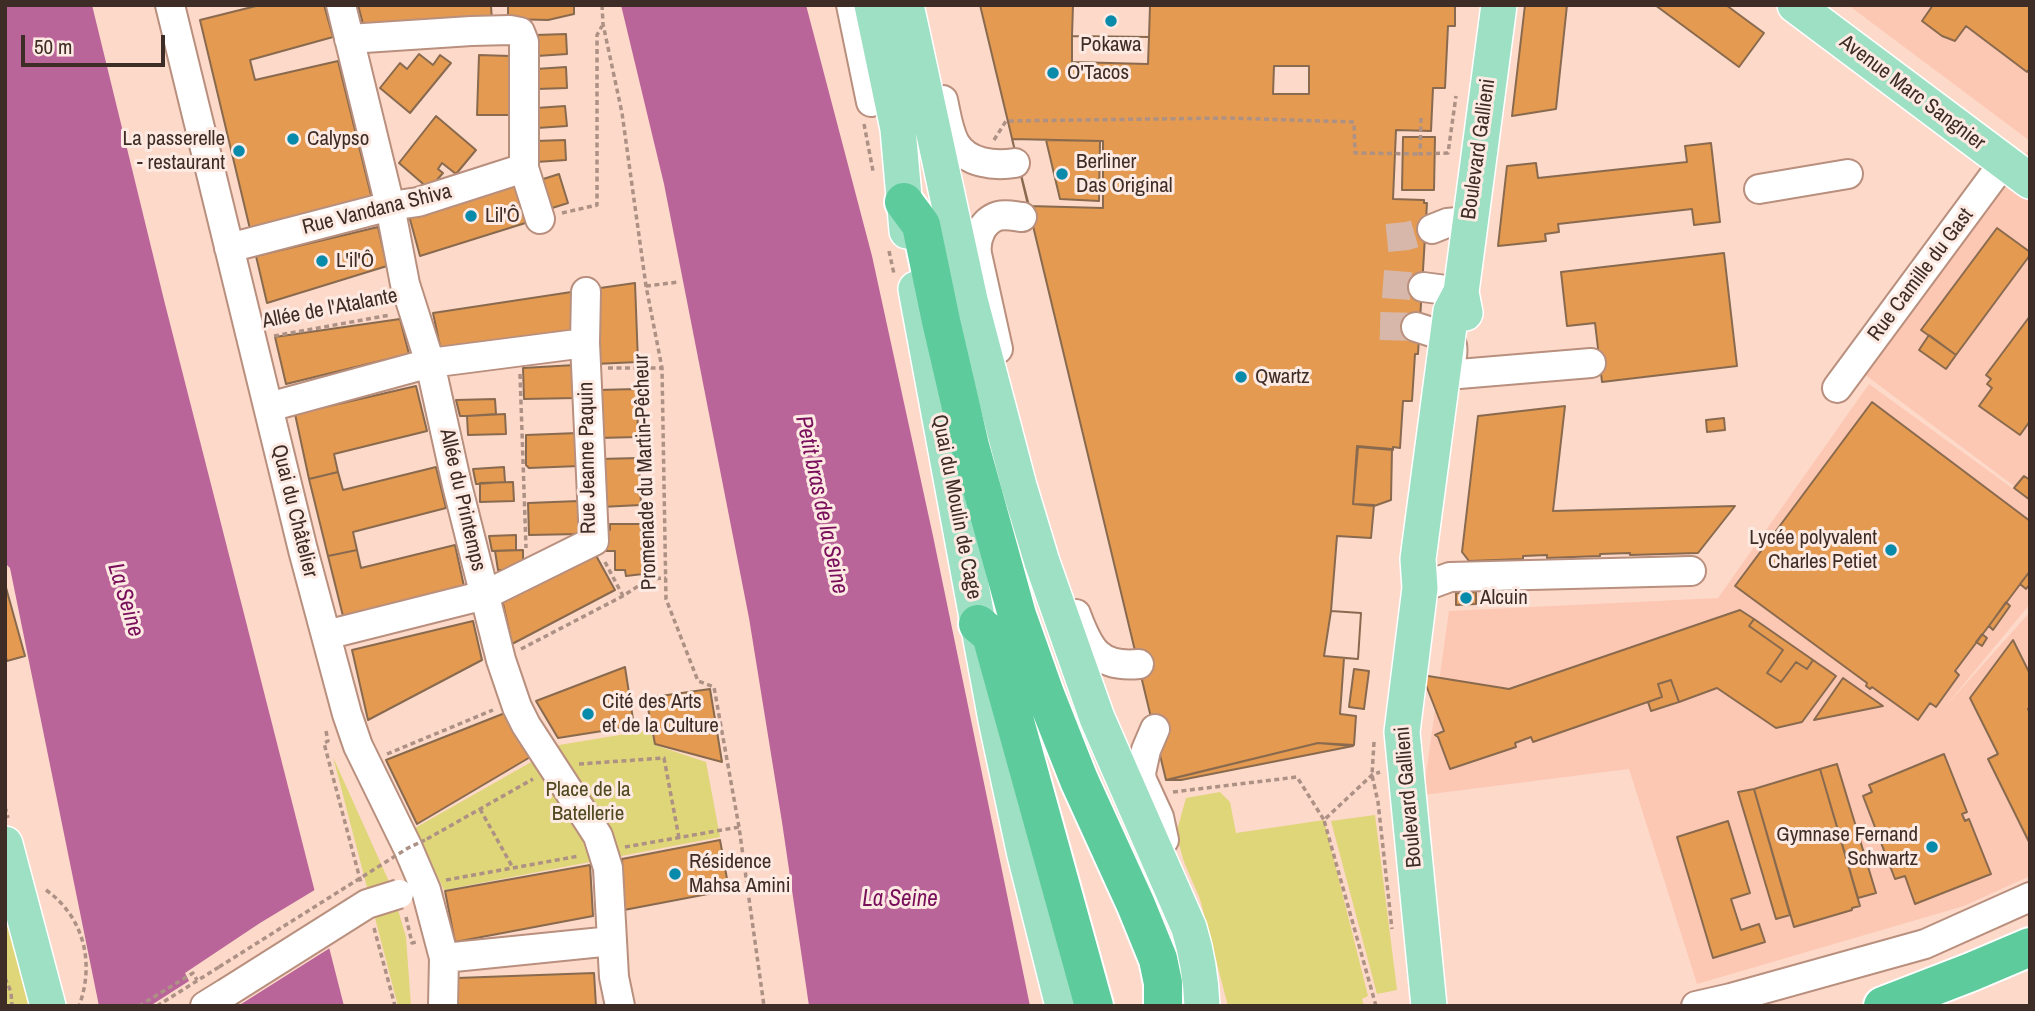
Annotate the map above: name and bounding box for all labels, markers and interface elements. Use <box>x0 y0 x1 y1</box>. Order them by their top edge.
marker: Pokawa <box>1103 13 1119 29</box>
scale bar <box>24 21 168 65</box>
street label: Avenue Marc Sangnier <box>1834 30 1990 156</box>
text: 50 m <box>34 32 72 61</box>
place label: Pokawa <box>1080 32 1142 58</box>
place label: O'Tacos <box>1067 60 1129 86</box>
marker: O'Tacos <box>1045 65 1061 81</box>
street label: Boulevard Gallieni <box>1457 77 1501 221</box>
place label: La passerelle - restaurant <box>123 126 225 176</box>
place label: Calypso <box>307 126 369 152</box>
marker: Calypso <box>285 131 301 147</box>
marker: La passerelle - restaurant <box>231 143 247 159</box>
place label: Berliner Das Original <box>1076 149 1173 199</box>
marker: Berliner Das Original <box>1054 166 1070 182</box>
street label: Rue Vandana Shiva <box>300 179 454 241</box>
place label: Lil'Ô <box>485 203 520 229</box>
street label: Rue Camille du Gast <box>1863 204 1979 346</box>
marker: Lil'Ô <box>463 208 479 224</box>
place label: L'il'Ô <box>336 248 374 274</box>
marker: L'il'Ô <box>314 253 330 269</box>
street label: Allée de l'Atalante <box>260 284 400 334</box>
street label: Promenade du Martin-Pêcheur <box>629 353 663 591</box>
place label: Qwartz <box>1255 364 1310 390</box>
marker: Qwartz <box>1233 369 1249 385</box>
street label: Rue Jeanne Paquin <box>574 382 602 534</box>
water label: Petit bras de la Seine <box>789 413 853 597</box>
street label: Quai du Moulin de Cage <box>926 413 986 601</box>
street label: Allée du Printemps <box>433 426 491 574</box>
street label: Quai du Châtelier <box>265 442 323 580</box>
place label: Lycée polyvalent Charles Petiet <box>1749 525 1877 575</box>
marker: Lycée polyvalent Charles Petiet <box>1883 542 1899 558</box>
water label: La Seine <box>101 560 149 640</box>
place label: Alcuin <box>1480 585 1528 611</box>
marker: Alcuin <box>1458 590 1474 606</box>
place label: Cité des Arts et de la Culture <box>602 689 719 739</box>
marker: Cité des Arts et de la Culture <box>580 706 596 722</box>
street label: Boulevard Gallieni <box>1390 725 1428 869</box>
park label: Place de la Batellerie <box>545 777 631 827</box>
place label: Gymnase Fernand Schwartz <box>1776 822 1918 872</box>
marker: Gymnase Fernand Schwartz <box>1924 839 1940 855</box>
place label: Résidence Mahsa Amini <box>689 849 790 899</box>
marker: Résidence Mahsa Amini <box>667 866 683 882</box>
water label: La Seine <box>862 886 938 914</box>

